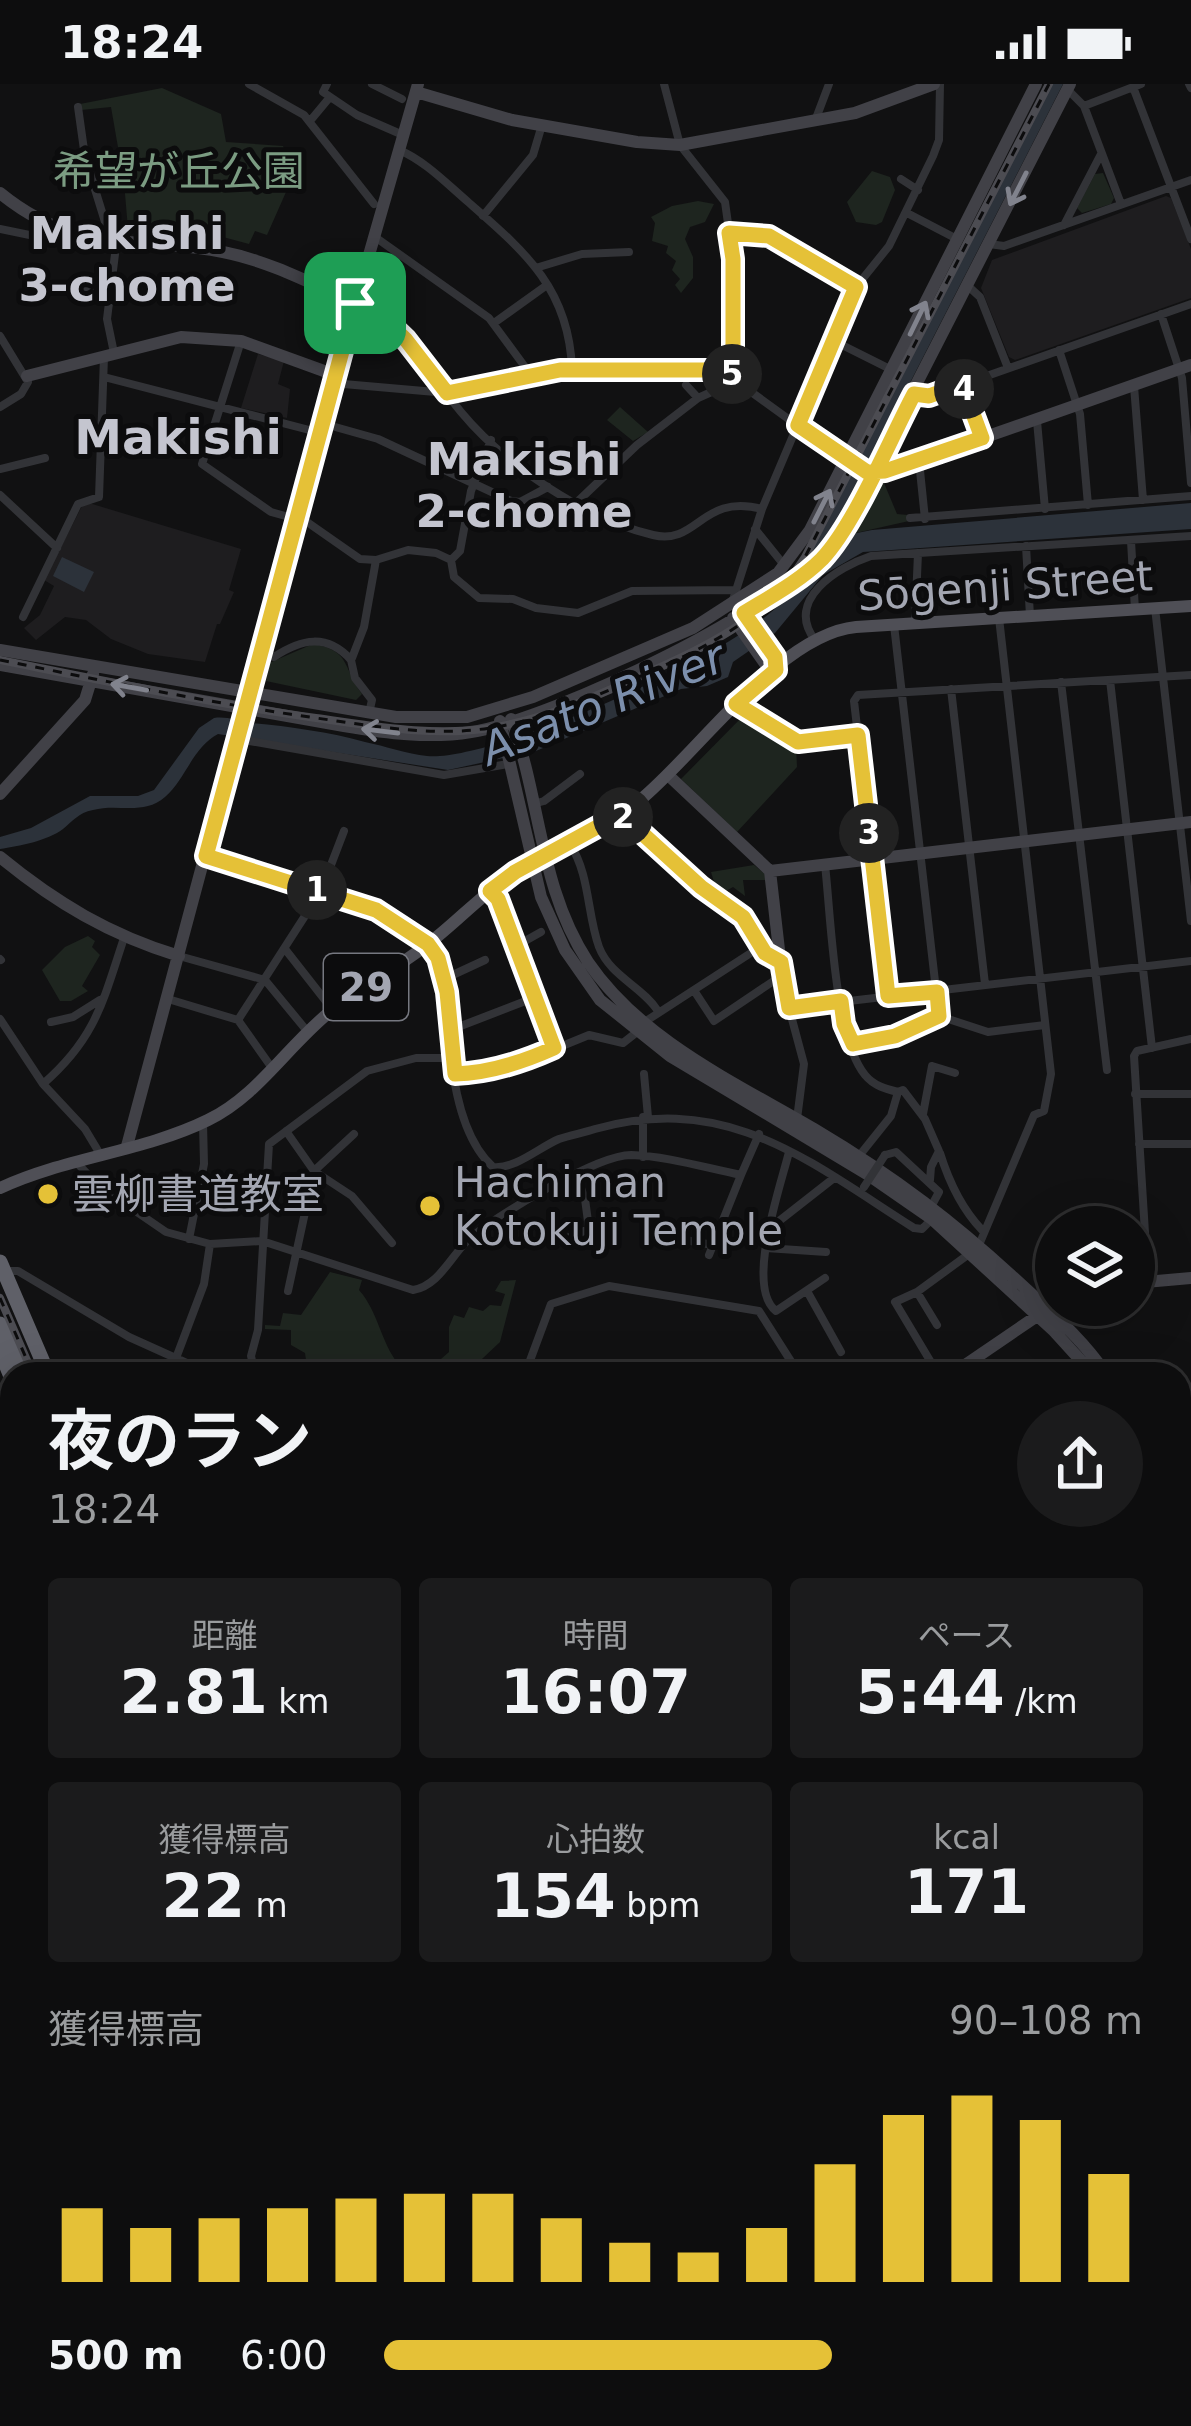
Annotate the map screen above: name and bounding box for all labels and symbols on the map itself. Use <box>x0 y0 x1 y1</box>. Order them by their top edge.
park label: 希望が丘公園 <box>53 147 305 196</box>
one-way arrow <box>1005 170 1028 206</box>
district label: Makishi 3-chome <box>18 207 236 312</box>
pin <box>304 252 406 354</box>
one-way arrow <box>907 301 930 336</box>
pin: 5 <box>702 344 762 404</box>
pin: 4 <box>934 359 994 419</box>
district label: Makishi <box>74 409 282 465</box>
district label: Makishi 2-chome <box>415 433 633 538</box>
one-way arrow <box>811 489 834 524</box>
street label: Sōgenji Street <box>856 551 1154 621</box>
water label: Asato River <box>471 629 735 777</box>
one-way arrow <box>111 675 150 698</box>
one-way arrow <box>361 719 400 742</box>
pin: 2 <box>593 787 653 847</box>
pin: 3 <box>839 803 899 863</box>
pin: 1 <box>287 860 347 920</box>
road number: 29 <box>324 954 408 1020</box>
place label: Hachiman Kotokuji Temple <box>454 1158 783 1255</box>
place label: 雲柳書道教室 <box>72 1170 324 1219</box>
marker: 雲柳書道教室 <box>35 1181 61 1207</box>
marker: Hachiman Kotokuji Temple <box>417 1193 443 1219</box>

